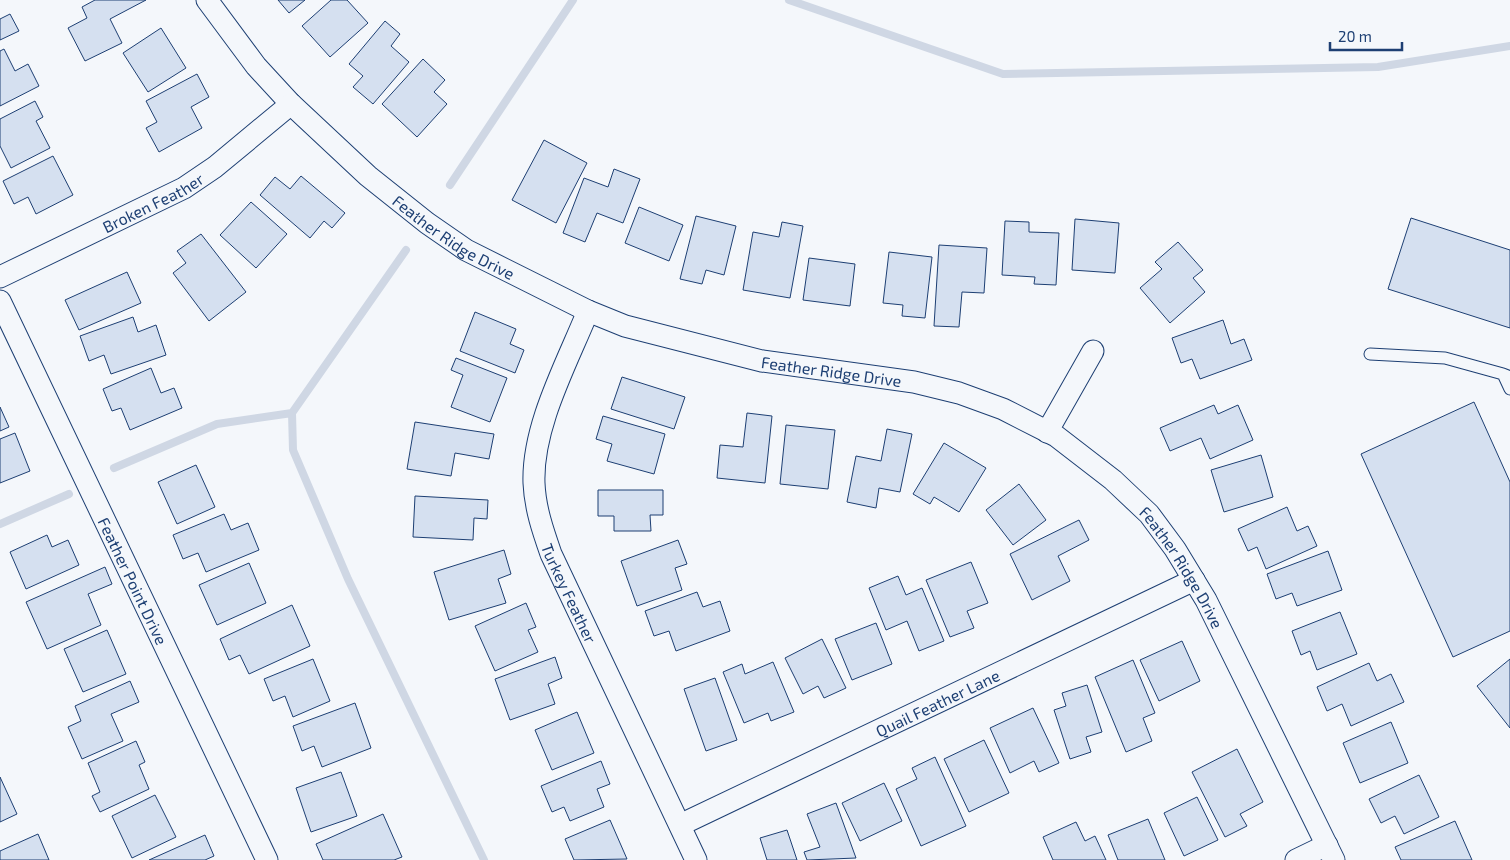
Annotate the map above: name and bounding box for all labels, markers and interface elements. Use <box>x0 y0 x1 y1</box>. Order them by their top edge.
scale bar <box>1330 20 1402 52</box>
text: 20 m <box>1338 27 1372 45</box>
street label: Broken Feather <box>99 168 207 236</box>
street label: Feather Ridge Drive <box>389 190 518 282</box>
street label: Feather Ridge Drive <box>760 352 903 390</box>
street label: Feather Ridge Drive <box>1136 501 1228 631</box>
street label: Feather Point Drive <box>95 514 172 647</box>
street label: Turkey Feather <box>538 541 601 646</box>
street label: Quail Feather Lane <box>872 665 1002 741</box>

